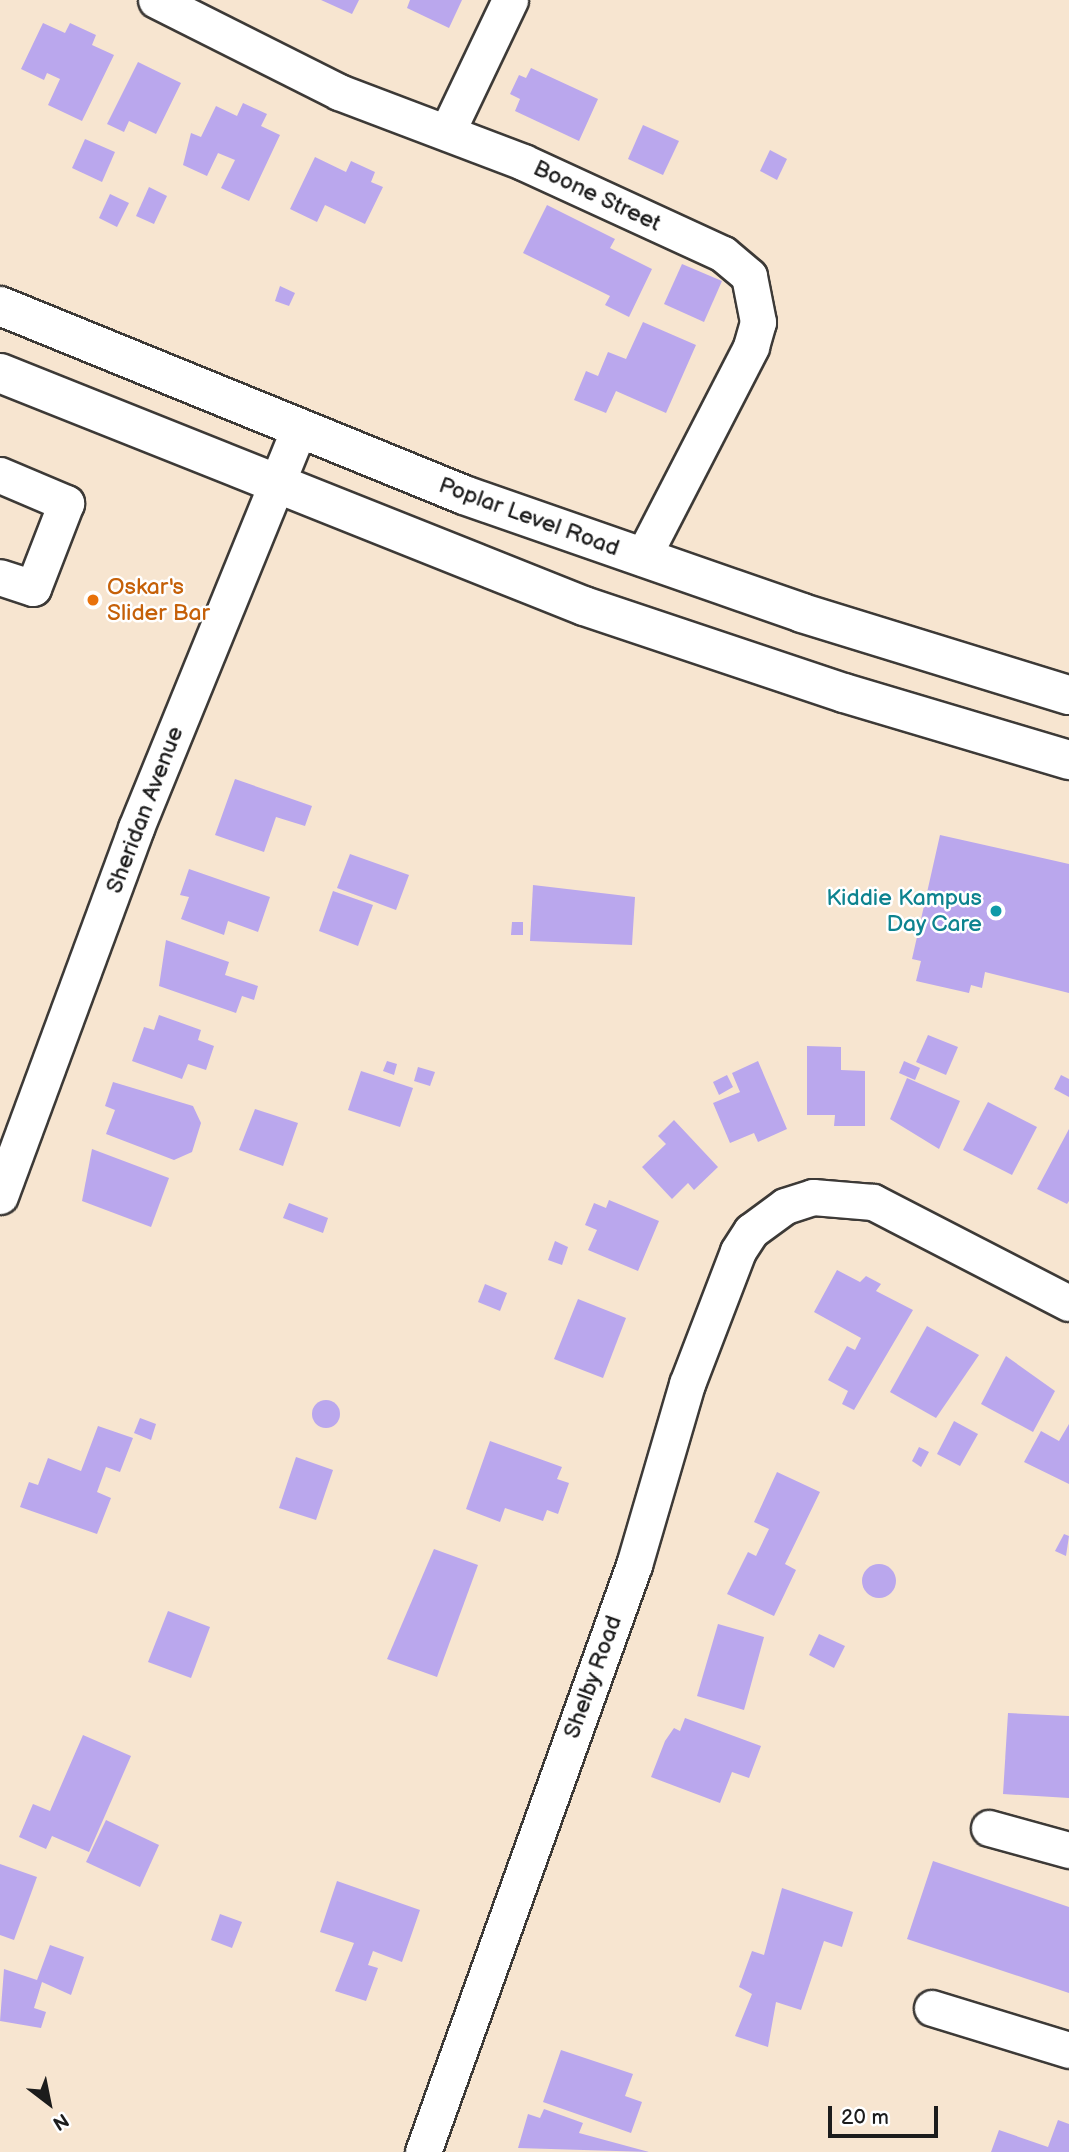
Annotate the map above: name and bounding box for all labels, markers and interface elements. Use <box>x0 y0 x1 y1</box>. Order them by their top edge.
street label: Boone Street <box>529 154 665 238</box>
street label: Poplar Level Road <box>435 472 623 562</box>
place label: Oskar's Slider Bar <box>107 573 210 627</box>
marker: Oskar's Slider Bar <box>85 592 101 608</box>
street label: Sheridan Avenue <box>100 723 190 897</box>
place label: Kiddie Kampus Day Care <box>826 884 982 938</box>
marker: Kiddie Kampus Day Care <box>988 903 1004 919</box>
street label: Shelby Road <box>558 1611 628 1743</box>
north arrow <box>14 2068 84 2138</box>
scale bar <box>831 2092 941 2136</box>
text: 20 m <box>841 2105 889 2130</box>
text: N <box>48 2108 73 2135</box>

